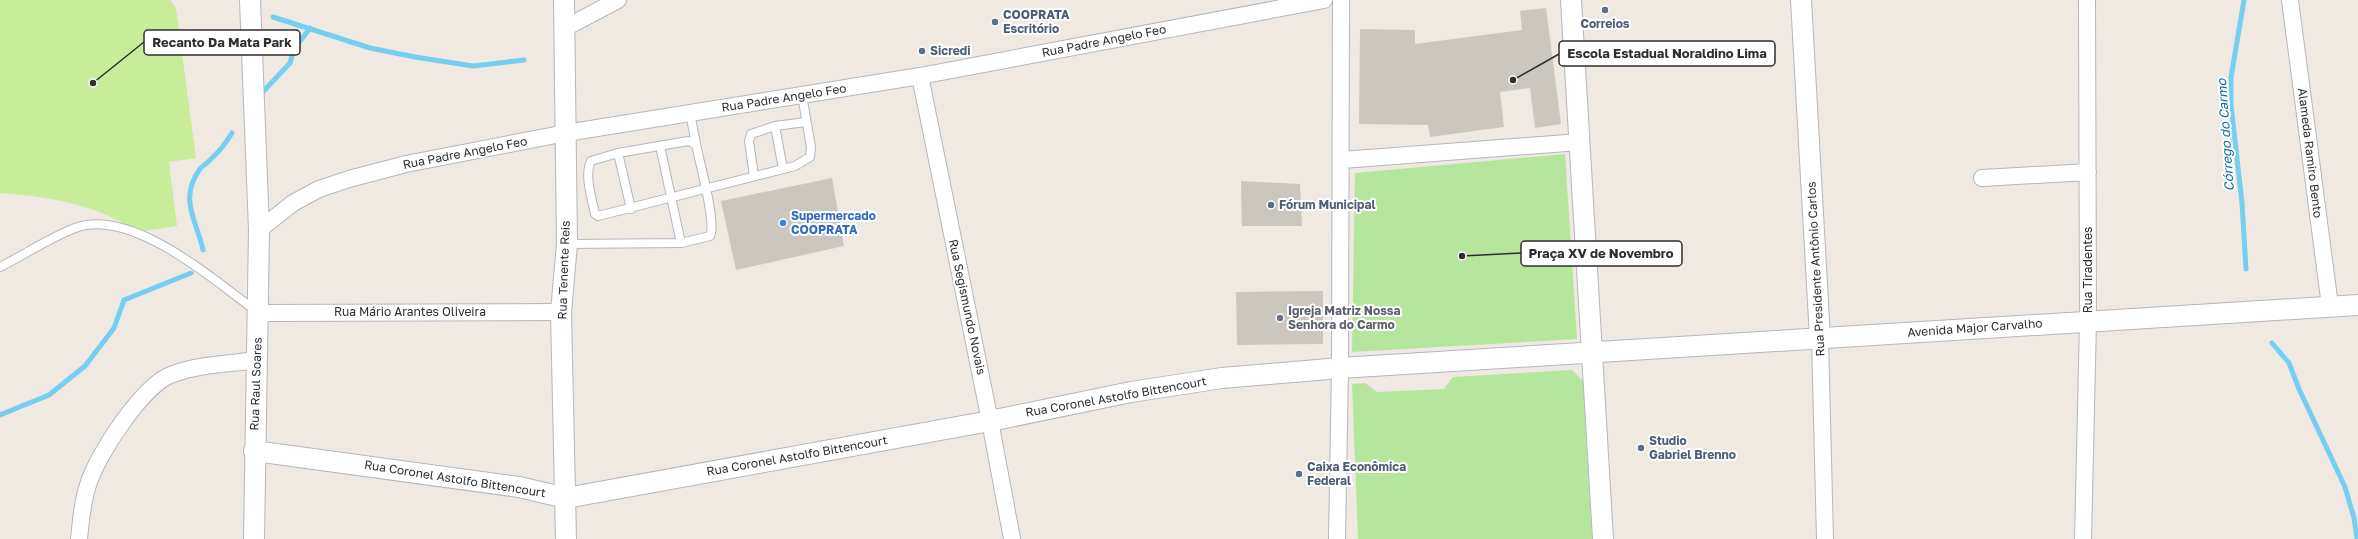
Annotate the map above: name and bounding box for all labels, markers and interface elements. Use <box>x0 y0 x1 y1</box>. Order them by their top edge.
marker: Correios <box>1600 5 1610 15</box>
place label: COOPRATA Escritório <box>1003 7 1070 36</box>
place label: Correios <box>1580 16 1630 31</box>
marker: COOPRATA Escritório <box>990 17 1000 27</box>
street label: Rua Padre Angelo Feo <box>1041 21 1167 60</box>
callout: Recanto Da Mata Park <box>144 30 300 55</box>
text: Recanto Da Mata Park <box>152 34 292 50</box>
callout: Escola Estadual Noraldino Lima <box>1559 41 1775 66</box>
place label: Sicredi <box>930 43 970 58</box>
text: Escola Estadual Noraldino Lima <box>1567 45 1767 61</box>
marker: Sicredi <box>917 46 927 56</box>
water label: Córrego do Carmo <box>2213 77 2237 192</box>
street label: Rua Padre Angelo Feo <box>720 80 847 115</box>
street label: Alameda Ramiro Bento <box>2295 87 2326 219</box>
street label: Rua Padre Angelo Feo <box>402 133 528 172</box>
street label: Rua Presidente Antônio Carlos <box>1803 181 1828 357</box>
place label: Fórum Municipal <box>1279 197 1375 212</box>
marker: Fórum Municipal <box>1266 200 1276 210</box>
place label: Supermercado COOPRATA <box>791 208 876 237</box>
marker: Supermercado COOPRATA <box>778 218 788 228</box>
street label: Rua Tenente Reis <box>554 220 573 320</box>
street label: Rua Tiradentes <box>2080 227 2095 313</box>
street label: Rua Segismundo Novais <box>946 238 989 376</box>
callout: Praça XV de Novembro <box>1521 241 1682 266</box>
text: Praça XV de Novembro <box>1529 245 1674 261</box>
place label: Igreja Matriz Nossa Senhora do Carmo <box>1288 303 1401 332</box>
street label: Rua Mário Arantes Oliveira <box>334 304 486 319</box>
marker: Igreja Matriz Nossa Senhora do Carmo <box>1275 313 1285 323</box>
street label: Avenida Major Carvalho <box>1907 315 2043 340</box>
street label: Rua Raul Soares <box>246 337 265 431</box>
street label: Rua Coronel Astolfo Bittencourt <box>1024 373 1208 420</box>
street label: Rua Coronel Astolfo Bittencourt <box>705 432 889 479</box>
place label: Studio Gabriel Brenno <box>1649 433 1736 462</box>
marker: Studio Gabriel Brenno <box>1636 443 1646 453</box>
street label: Rua Coronel Astolfo Bittencourt <box>363 457 547 500</box>
place label: Caixa Econômica Federal <box>1307 459 1406 488</box>
marker: Caixa Econômica Federal <box>1294 469 1304 479</box>

